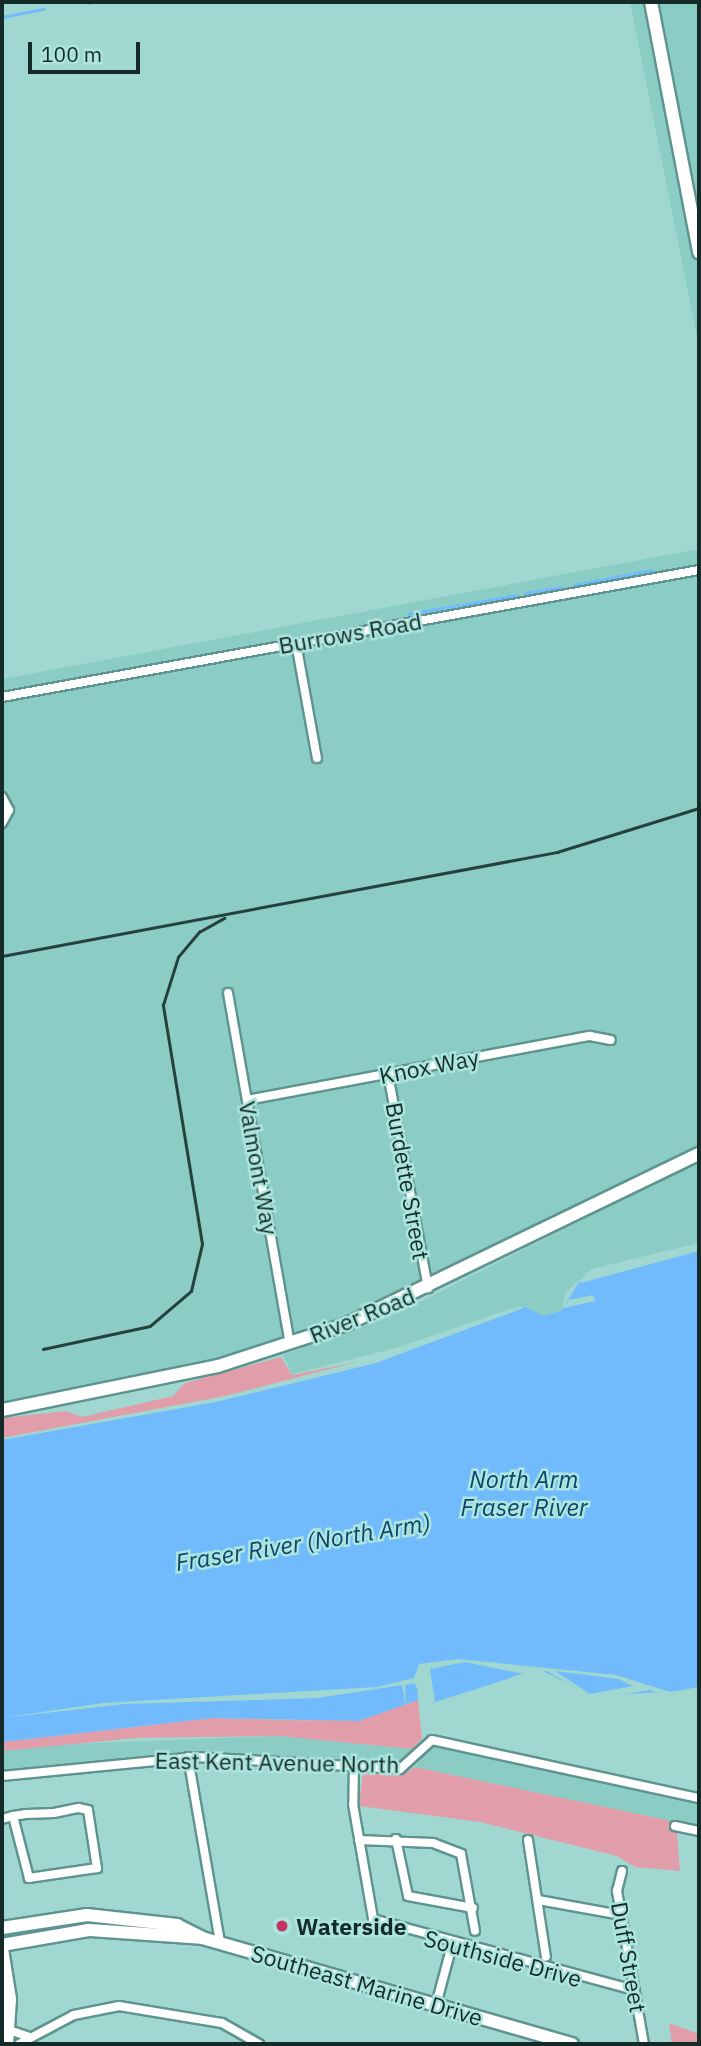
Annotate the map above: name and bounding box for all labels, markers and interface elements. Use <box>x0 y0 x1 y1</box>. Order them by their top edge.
scale bar <box>32 28 144 72</box>
text: 100 m <box>41 40 102 68</box>
street label: Burrows Road <box>276 607 424 659</box>
street label: Knox Way <box>377 1043 481 1089</box>
street label: Valmont Way <box>234 1099 284 1237</box>
street label: Burdette Street <box>381 1100 435 1262</box>
street label: River Road <box>305 1281 419 1349</box>
water label: North Arm Fraser River <box>461 1466 587 1522</box>
water label: Fraser River (North Arm) <box>174 1509 432 1577</box>
street label: East Kent Avenue North <box>155 1746 399 1778</box>
street label: Duff Street <box>606 1899 652 2015</box>
place label: Waterside <box>296 1912 407 1940</box>
marker: Waterside <box>274 1918 290 1934</box>
street label: Southside Drive <box>421 1924 585 1992</box>
street label: Southeast Marine Drive <box>248 1939 486 2031</box>

